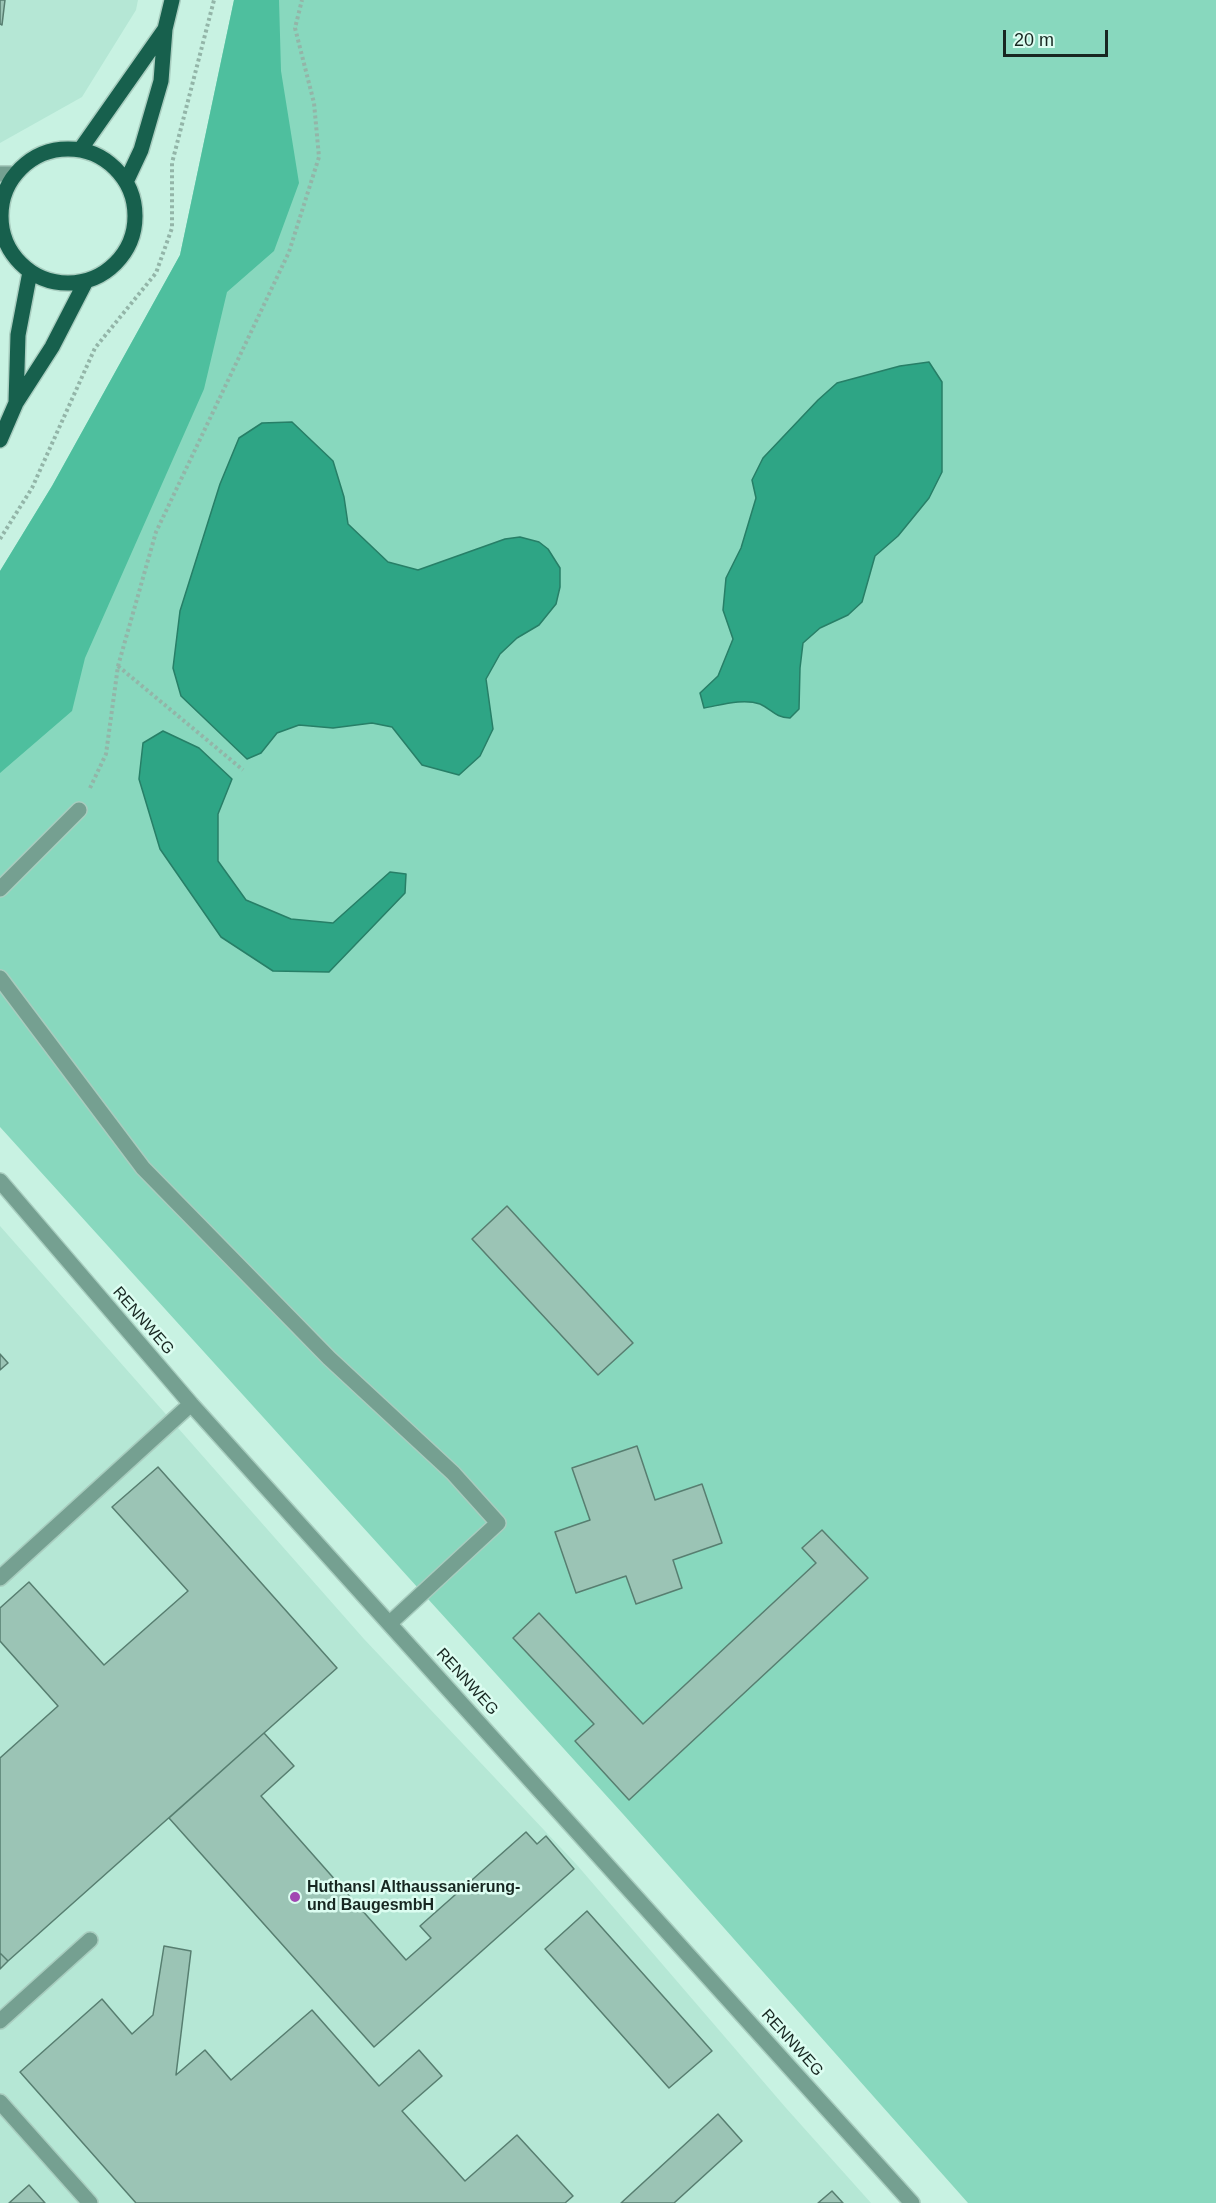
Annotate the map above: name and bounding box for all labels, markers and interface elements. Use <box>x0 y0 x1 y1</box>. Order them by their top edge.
scale bar <box>1006 18 1111 56</box>
text: 20 m <box>1014 30 1054 50</box>
street label: RENNWEG <box>108 1283 178 1359</box>
street label: RENNWEG <box>432 1645 502 1719</box>
place label: Huthansl Althaussanierung- und BaugesmbH <box>307 1878 520 1916</box>
marker: Huthansl Althaussanierung- und BaugesmbH <box>288 1890 302 1904</box>
street label: RENNWEG <box>757 2006 827 2080</box>

